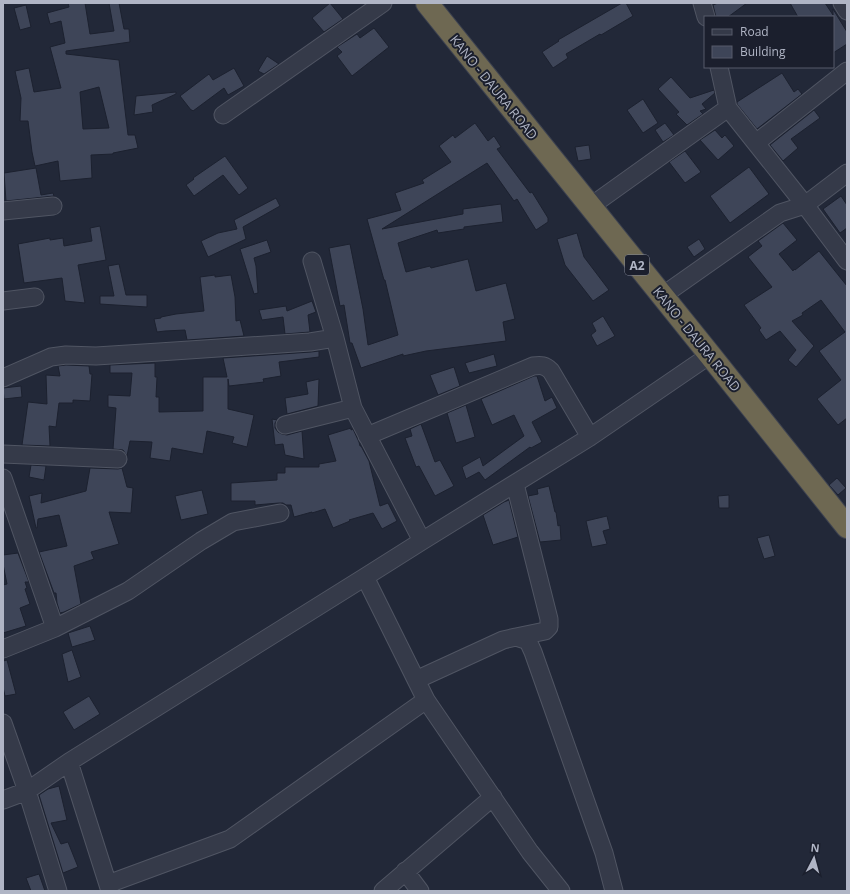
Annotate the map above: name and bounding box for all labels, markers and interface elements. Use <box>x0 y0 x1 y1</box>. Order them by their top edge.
legend <box>704 16 834 68</box>
text: Road <box>740 23 769 40</box>
street label: KANO - DAURA ROAD <box>446 31 542 143</box>
text: Building <box>740 43 786 60</box>
road number: A2 <box>625 255 649 275</box>
street label: KANO - DAURA ROAD <box>649 283 745 395</box>
north arrow <box>794 838 834 878</box>
text: N <box>810 840 820 855</box>

